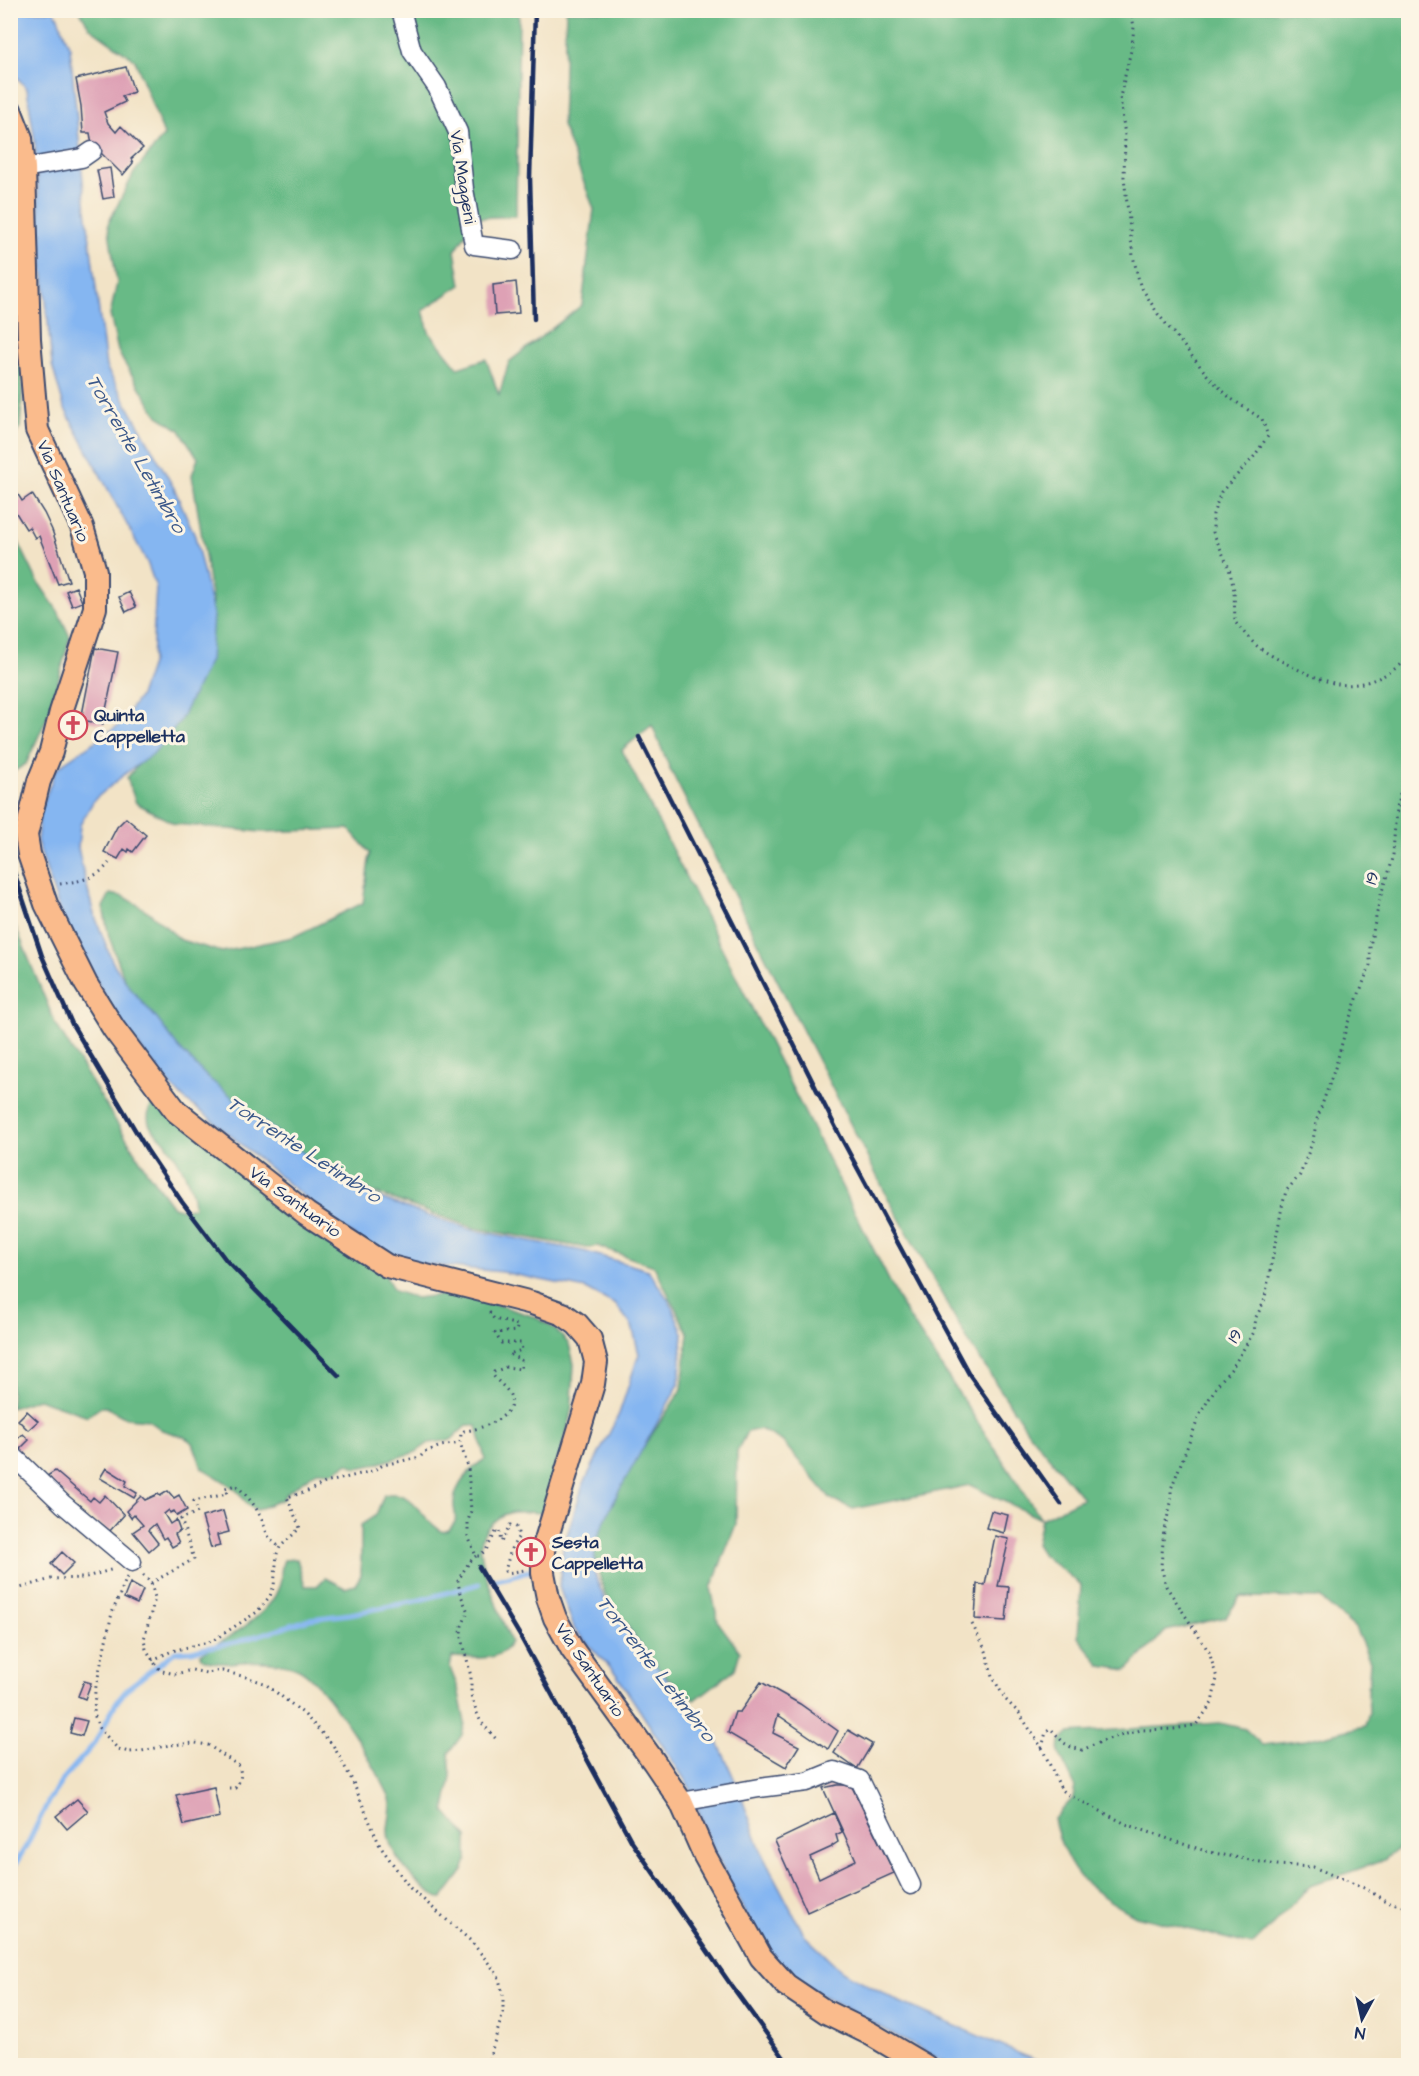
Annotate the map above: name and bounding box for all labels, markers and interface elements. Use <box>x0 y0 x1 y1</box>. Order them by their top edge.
street label: Via Maggeni <box>442 128 483 226</box>
water label: Torrente Letimbro <box>79 370 194 540</box>
street label: Via Santuario <box>30 436 96 546</box>
place label: Quinta Cappelletta <box>94 703 186 749</box>
church icon: Quinta Cappelletta <box>57 709 89 741</box>
street label: 19 <box>1358 868 1386 888</box>
water label: Torrente Letimbro <box>222 1090 388 1211</box>
street label: Via Santuario <box>244 1160 346 1244</box>
street label: 19 <box>1221 1324 1249 1348</box>
place label: Sesta Cappelletta <box>551 1530 644 1576</box>
church icon: Sesta Cappelletta <box>515 1536 547 1568</box>
water label: Torrente Letimbro <box>590 1590 723 1749</box>
street label: Via Santuario <box>549 1618 631 1722</box>
north arrow <box>1332 1989 1392 2049</box>
text: N <box>1354 2021 1367 2044</box>

